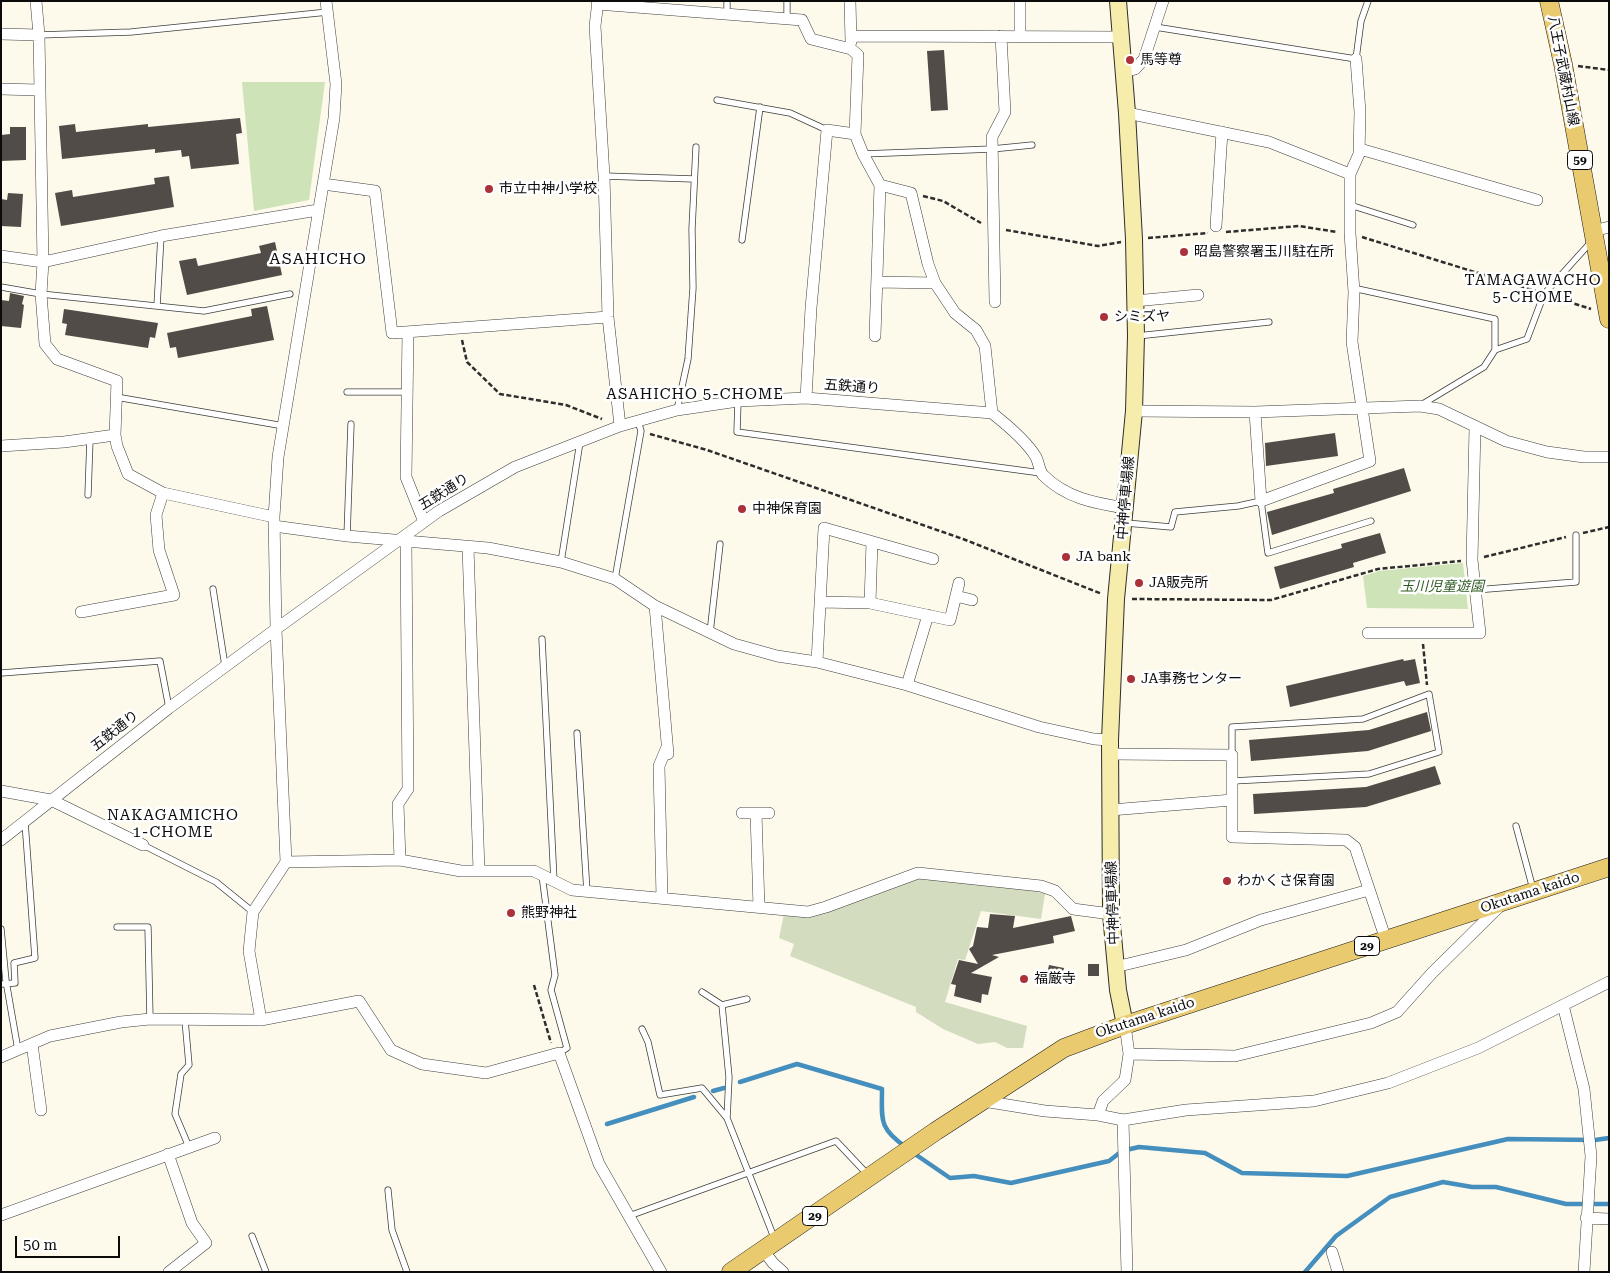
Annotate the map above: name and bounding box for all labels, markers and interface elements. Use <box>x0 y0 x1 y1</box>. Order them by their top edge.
street label: 八王子武蔵村山線 <box>1544 14 1582 128</box>
place label: 馬等尊 <box>1140 52 1182 68</box>
marker: 馬等尊 <box>1124 54 1136 66</box>
road number: 59 <box>1568 150 1592 170</box>
place label: 市立中神小学校 <box>499 181 597 197</box>
marker: 市立中神小学校 <box>483 183 495 195</box>
place label: 昭島警察署玉川駐在所 <box>1194 244 1334 260</box>
marker: 昭島警察署玉川駐在所 <box>1178 246 1190 258</box>
district label: ASAHICHO <box>268 249 368 269</box>
district label: TAMAGAWACHO 5-CHOME <box>1463 272 1603 307</box>
place label: シミズヤ <box>1114 309 1170 325</box>
marker: シミズヤ <box>1098 311 1110 323</box>
street label: 五鉄通り <box>823 377 881 397</box>
district label: ASAHICHO 5-CHOME <box>604 386 786 404</box>
street label: 中神停車場線 <box>1114 455 1138 541</box>
street label: 五鉄通り <box>416 470 472 514</box>
place label: 中神保育園 <box>752 501 822 517</box>
marker: 中神保育園 <box>736 503 748 515</box>
place label: JA bank <box>1076 549 1131 565</box>
marker: JA bank <box>1060 551 1072 563</box>
place label: JA販売所 <box>1149 575 1208 591</box>
marker: JA販売所 <box>1133 577 1145 589</box>
park label: 玉川児童遊園 <box>1400 579 1484 595</box>
place label: JA事務センター <box>1141 671 1242 687</box>
marker: JA事務センター <box>1125 673 1137 685</box>
street label: 五鉄通り <box>88 707 142 755</box>
district label: NAKAGAMICHO 1-CHOME <box>106 807 240 842</box>
street label: 中神停車場線 <box>1103 861 1123 945</box>
street label: Okutama kaido <box>1478 869 1582 917</box>
place label: わかくさ保育園 <box>1237 873 1335 889</box>
marker: わかくさ保育園 <box>1221 875 1233 887</box>
place label: 熊野神社 <box>521 905 577 921</box>
marker: 熊野神社 <box>505 907 517 919</box>
road number: 29 <box>1354 936 1380 956</box>
place label: 福厳寺 <box>1034 971 1076 987</box>
marker: 福厳寺 <box>1018 973 1030 985</box>
street label: Okutama kaido <box>1093 994 1197 1042</box>
road number: 29 <box>802 1206 828 1226</box>
scale bar <box>18 1226 122 1258</box>
text: 50 m <box>23 1236 57 1254</box>

